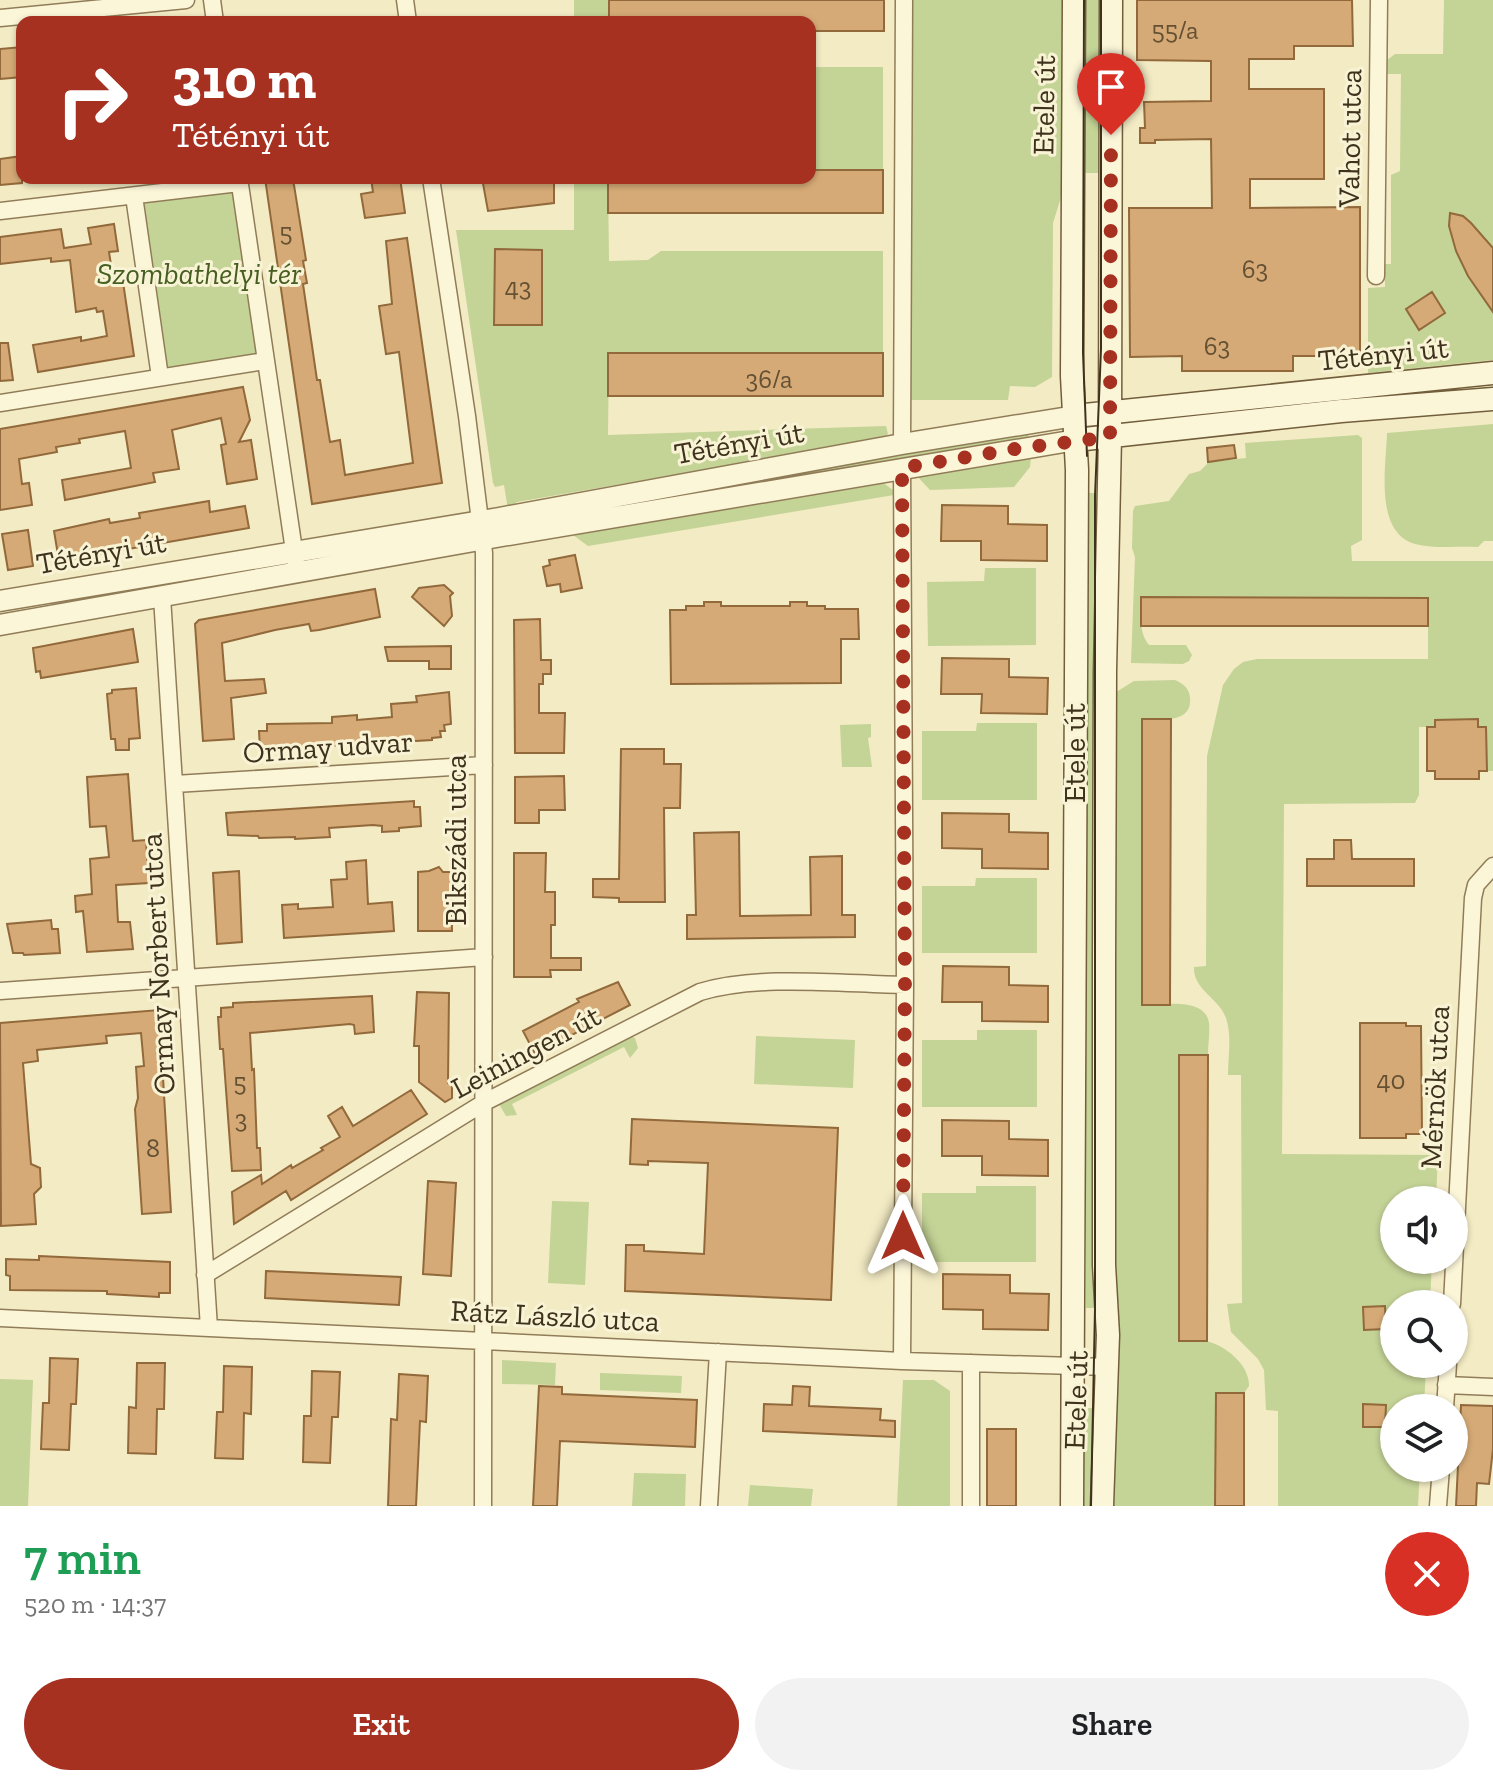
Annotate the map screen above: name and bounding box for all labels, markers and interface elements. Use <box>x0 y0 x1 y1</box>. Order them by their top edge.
house number: 55/a <box>1151 14 1199 46</box>
text: 310 m <box>172 45 316 112</box>
icon: right <box>40 48 144 152</box>
pin <box>1077 53 1145 135</box>
street label: Etele út <box>1025 55 1063 155</box>
icon: arrive <box>1089 65 1133 109</box>
street label: Vahot utca <box>1331 68 1369 209</box>
text: Tétényi út <box>172 113 329 156</box>
house number: 5 <box>279 216 293 248</box>
house number: 63 <box>1242 253 1268 285</box>
park label: Szombathelyi tér <box>97 256 302 292</box>
house number: 43 <box>505 271 531 303</box>
street label: Tétényi út <box>1316 329 1450 379</box>
house number: 63 <box>1204 330 1230 362</box>
house number: 36/a <box>745 363 793 395</box>
street label: Tétényi út <box>671 414 807 472</box>
street label: Tétényi út <box>33 524 169 582</box>
street label: Etele út <box>1057 703 1093 803</box>
street label: Ormay udvar <box>241 723 415 771</box>
street label: Bikszádi utca <box>438 754 474 926</box>
street label: Ormay Norbert utca <box>133 832 183 1096</box>
street label: Leiningen út <box>445 998 607 1106</box>
street label: Mérnök utca <box>1413 1004 1457 1170</box>
house number: 40 <box>1377 1064 1406 1096</box>
house number: 5 <box>233 1066 247 1098</box>
house number: 3 <box>235 1103 247 1135</box>
house number: 8 <box>146 1132 160 1164</box>
map controls <box>1380 1186 1468 1482</box>
button: sound <box>1380 1186 1468 1274</box>
position arrow <box>861 1194 945 1278</box>
button: search <box>1380 1290 1468 1378</box>
street label: Rátz László utca <box>450 1293 660 1339</box>
street label: Etele út <box>1056 1350 1096 1450</box>
button: layers <box>1380 1394 1468 1482</box>
text: 7 min <box>24 1529 141 1586</box>
button: close <box>1385 1532 1469 1616</box>
text: 520 m · 14:37 <box>24 1588 166 1620</box>
button: Exit <box>24 1678 739 1770</box>
button: Share <box>755 1678 1469 1770</box>

